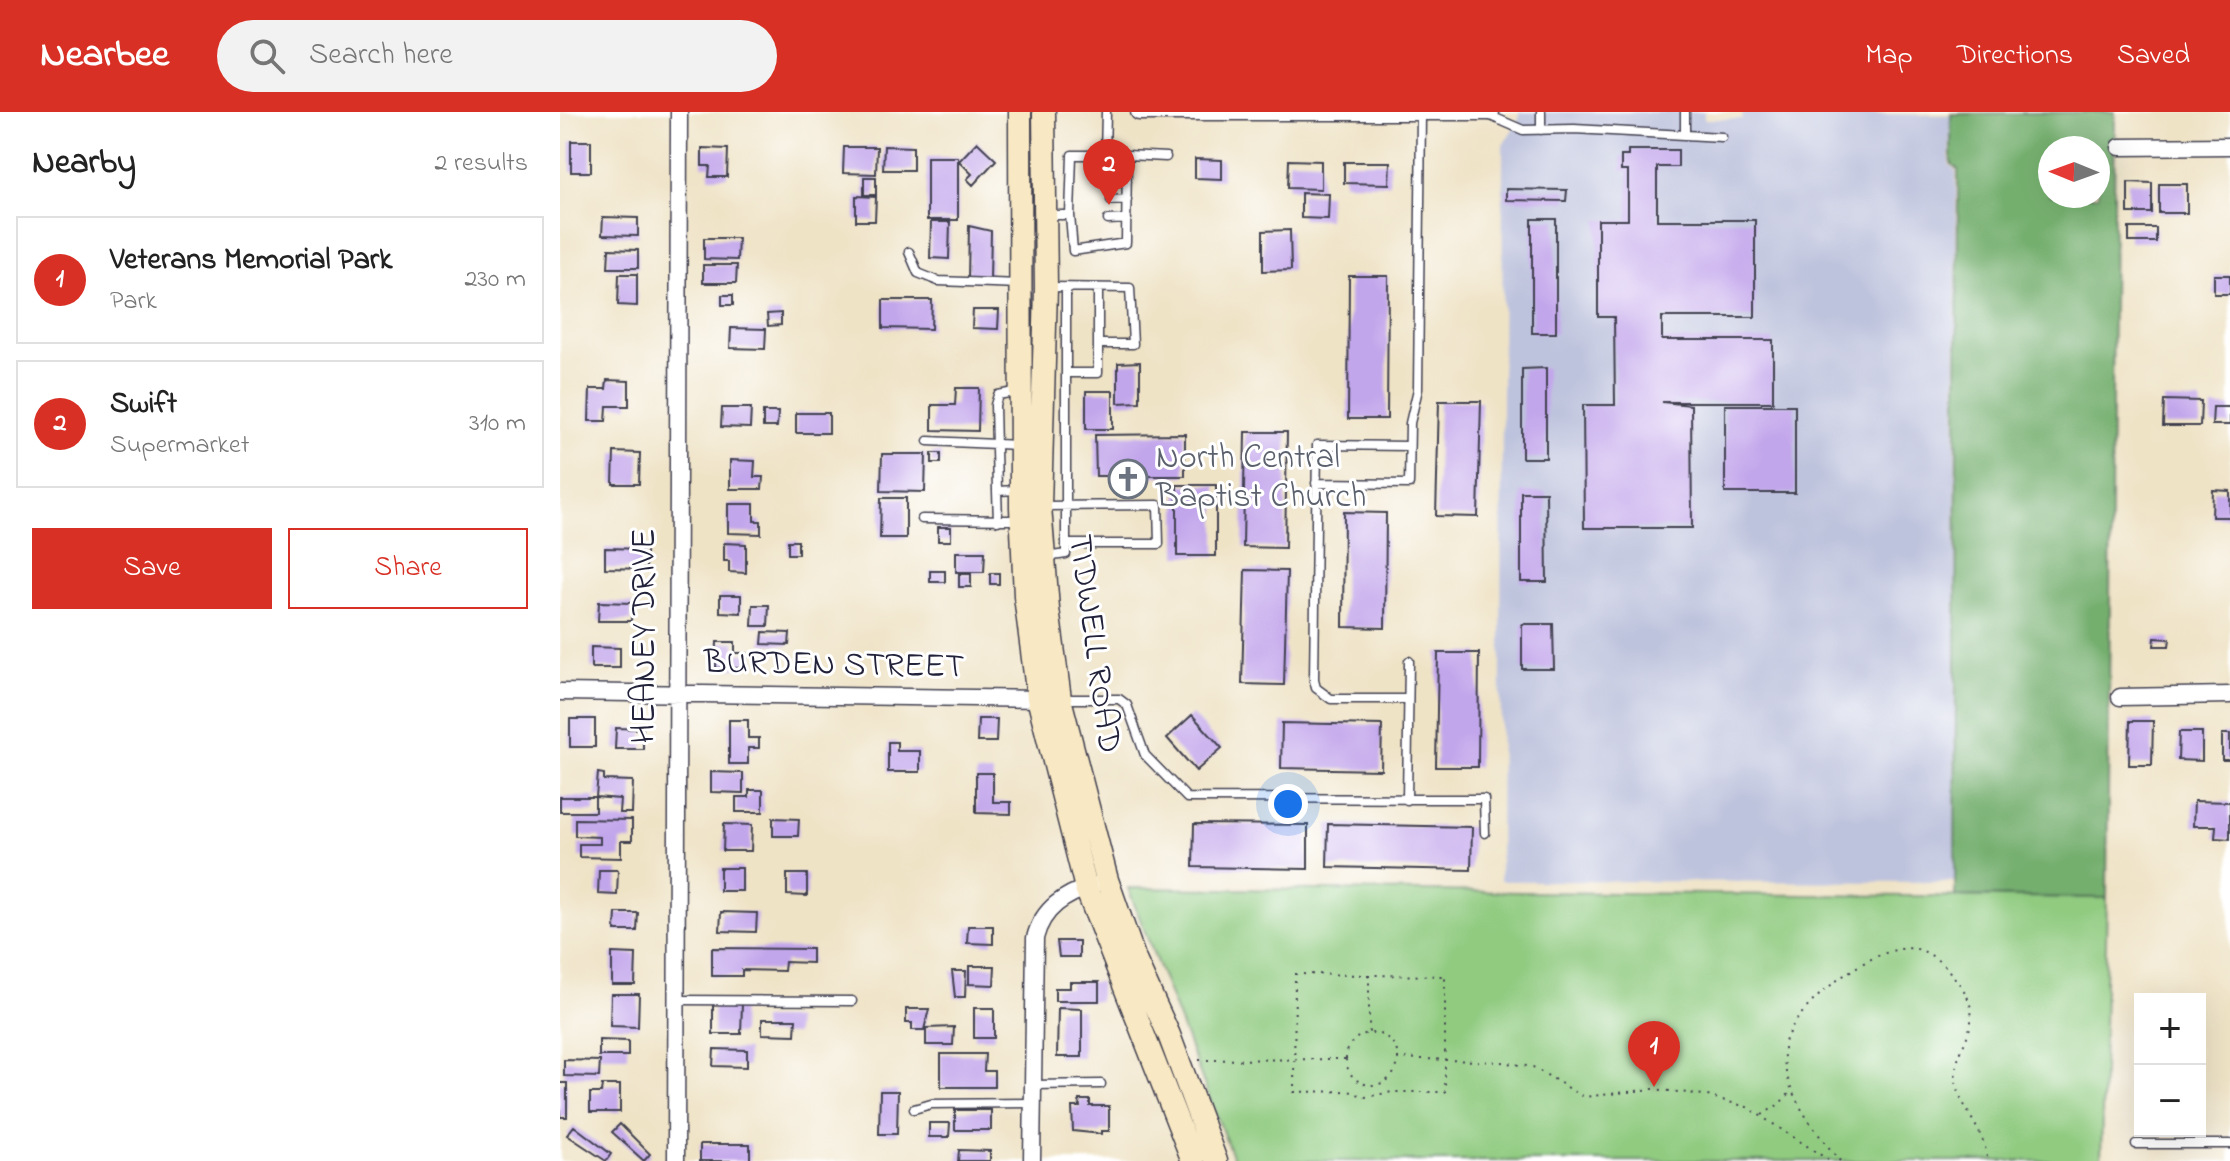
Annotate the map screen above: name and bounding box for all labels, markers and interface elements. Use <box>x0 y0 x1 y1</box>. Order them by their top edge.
search box <box>217 20 777 92</box>
text: Nearbee <box>40 28 169 84</box>
icon: search <box>245 34 289 78</box>
text: Search here <box>309 34 453 78</box>
text: Map <box>1865 36 1913 77</box>
text: Directions <box>1957 36 2073 77</box>
text: Saved <box>2117 36 2190 77</box>
north arrow <box>2038 136 2110 208</box>
text: Nearby <box>32 139 136 189</box>
pin: 2 <box>1083 139 1135 205</box>
text: 2 results <box>435 145 528 183</box>
text: Veterans Memorial Park <box>110 239 392 283</box>
text: 1 <box>56 261 64 299</box>
text: 230 m <box>464 261 526 299</box>
text: Park <box>110 283 157 321</box>
text: Swift <box>110 383 177 427</box>
text: 2 <box>54 405 66 443</box>
text: 310 m <box>469 405 526 443</box>
text: Supermarket <box>110 427 249 465</box>
place label: North Central Baptist Church <box>1155 434 1366 523</box>
church icon: North Central Baptist Church <box>1107 458 1149 500</box>
button: Save <box>32 528 272 609</box>
button: Share <box>288 528 528 609</box>
street label: HEANEY DRIVE <box>621 528 671 744</box>
street label: TIDWELL ROAD <box>1053 531 1133 757</box>
street label: BURDEN STREET <box>702 639 965 693</box>
your location <box>1268 784 1308 824</box>
map controls <box>2134 993 2206 1137</box>
button: + <box>2134 993 2206 1065</box>
pin: 1 <box>1628 1021 1680 1087</box>
button: − <box>2134 1065 2206 1137</box>

